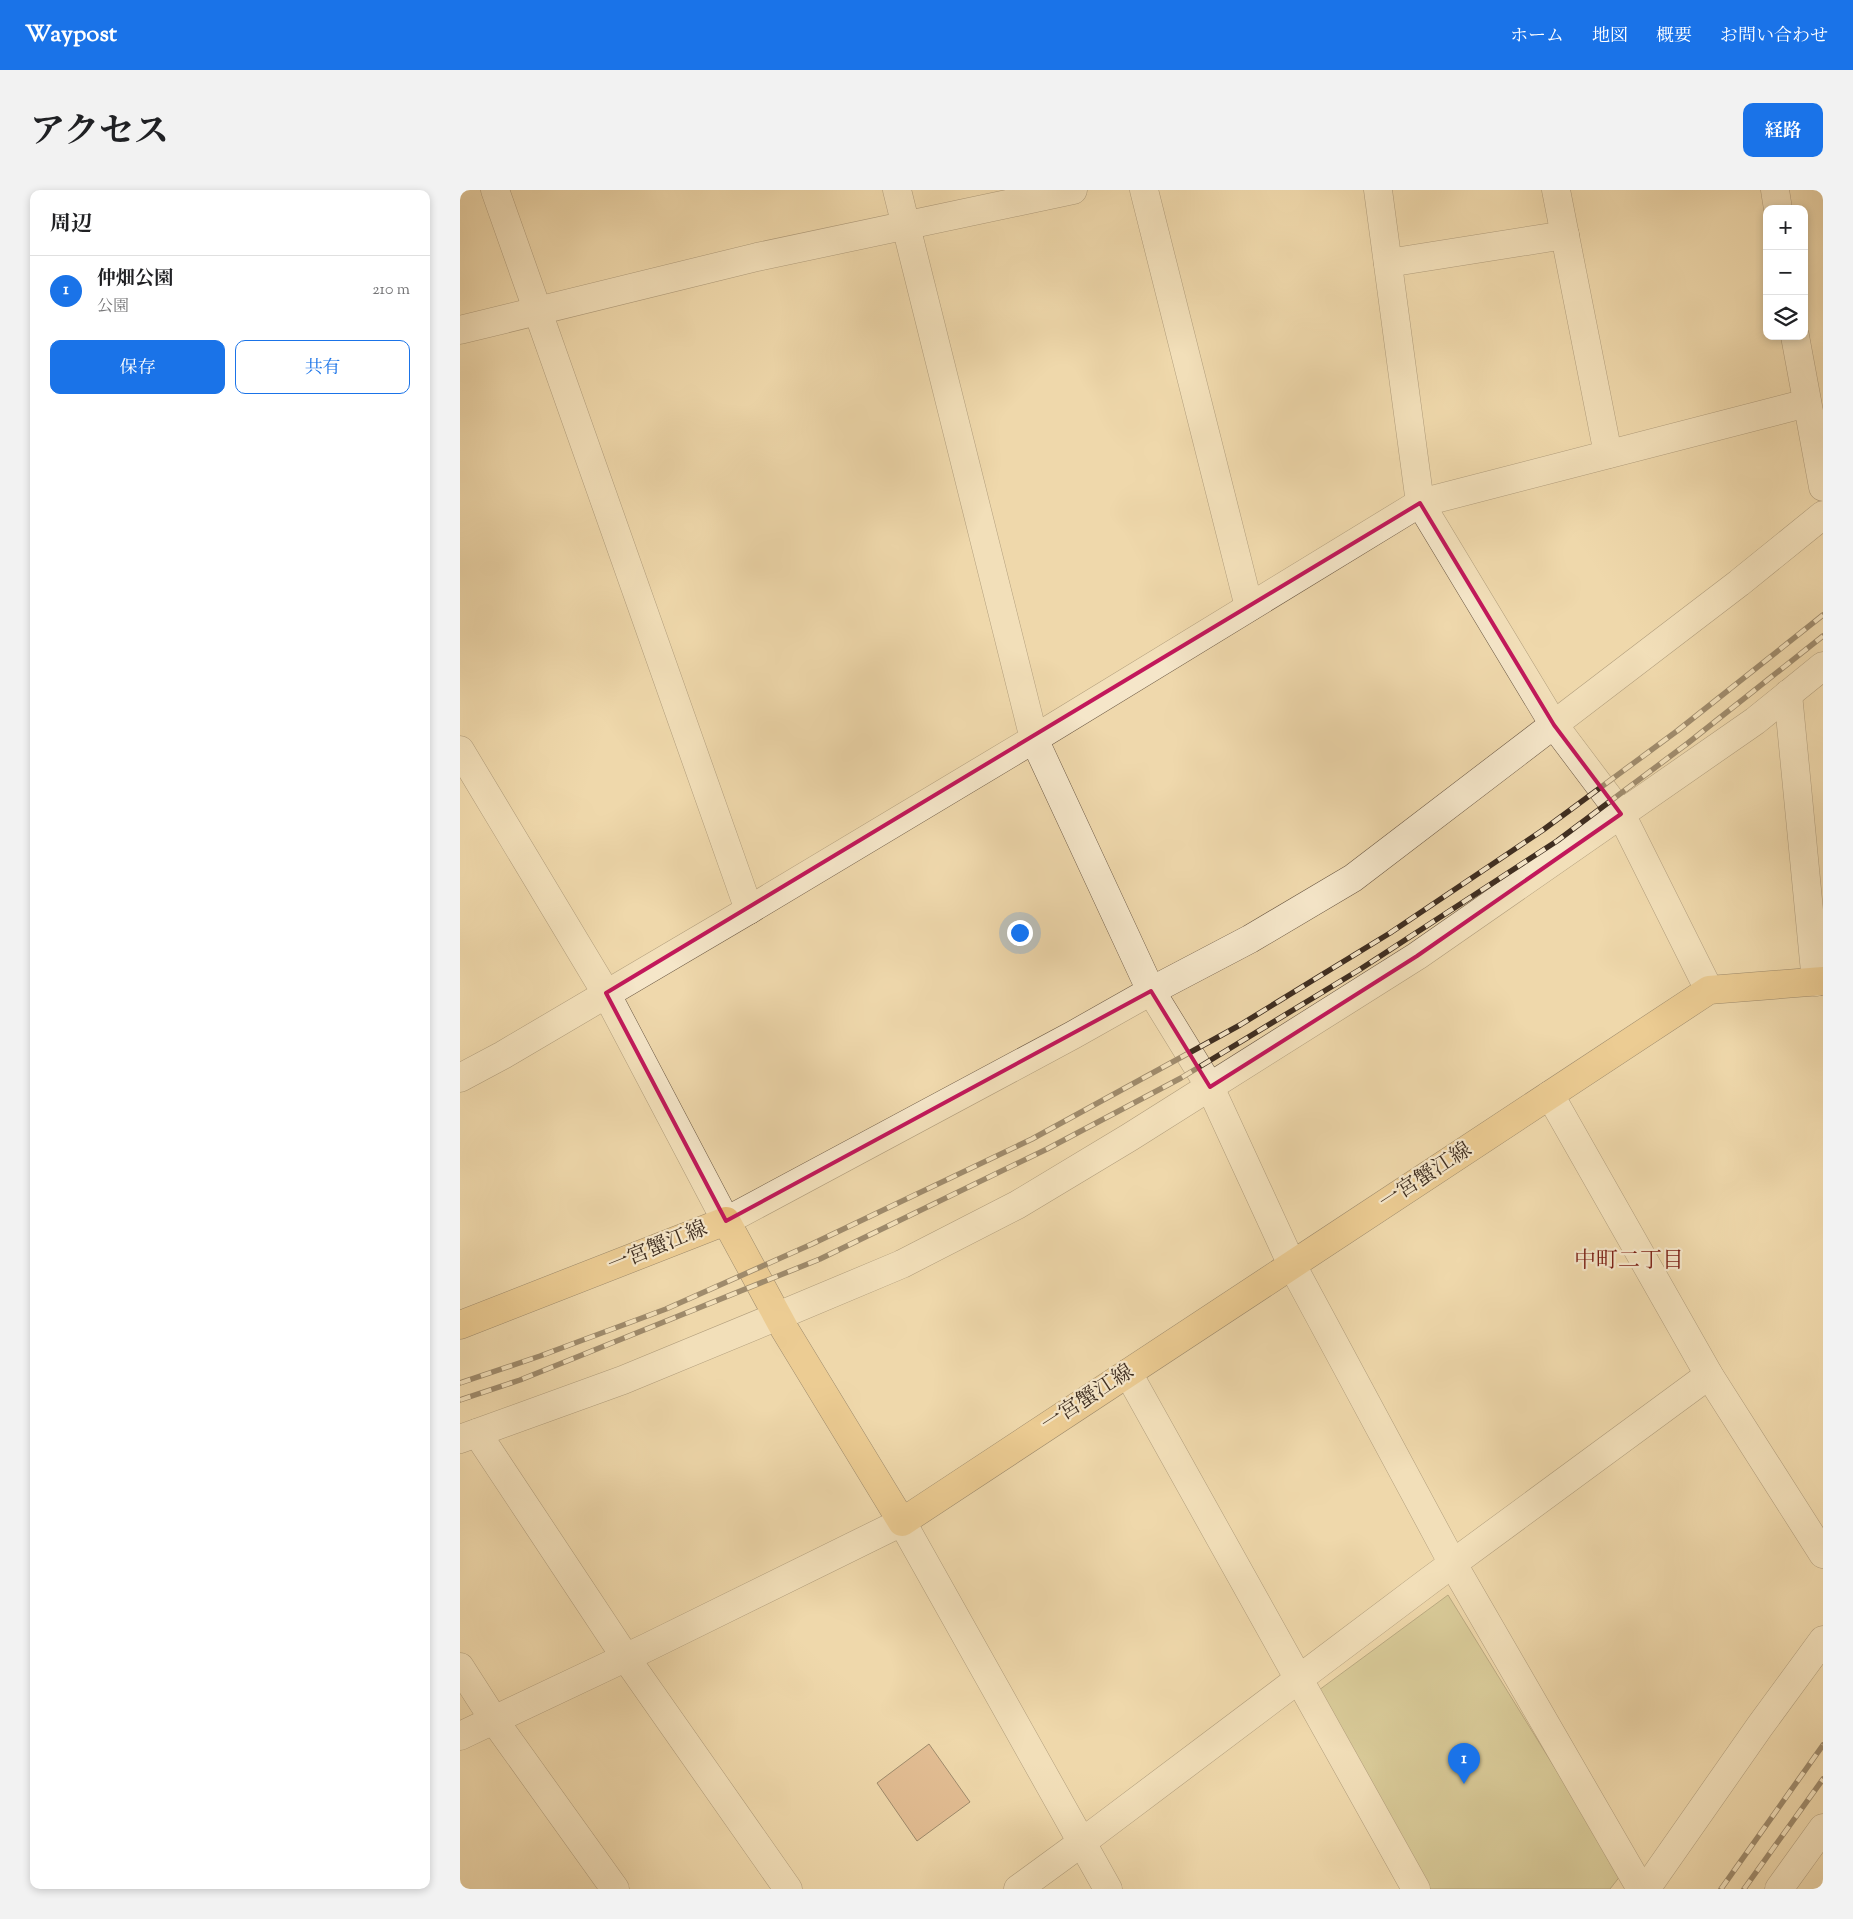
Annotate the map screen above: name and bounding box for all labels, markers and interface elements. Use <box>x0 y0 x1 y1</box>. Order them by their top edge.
text: Waypost <box>25 18 117 52</box>
text: ホーム <box>1510 24 1564 50</box>
text: 地図 <box>1592 24 1628 50</box>
text: 概要 <box>1656 24 1692 50</box>
text: お問い合わせ <box>1720 24 1828 50</box>
button: 経路 <box>1743 103 1823 157</box>
text: アクセス <box>30 108 169 159</box>
map controls <box>1763 205 1808 340</box>
button: + <box>1763 205 1808 250</box>
text: 周辺 <box>50 210 92 240</box>
button: − <box>1763 250 1808 295</box>
text: 仲畑公園 <box>97 266 173 293</box>
text: 1 <box>63 279 69 302</box>
text: 210 m <box>372 279 410 302</box>
button: layers <box>1763 295 1808 340</box>
text: 公園 <box>97 296 129 319</box>
button: 保存 <box>50 340 225 394</box>
button: 共有 <box>235 340 410 394</box>
your location <box>1007 920 1033 946</box>
street label: 一宮蟹江線 <box>1374 1136 1478 1218</box>
street label: 一宮蟹江線 <box>604 1214 712 1282</box>
district label: 中町二丁目 <box>1574 1246 1684 1278</box>
street label: 一宮蟹江線 <box>1036 1358 1140 1440</box>
pin: 1 <box>1448 1743 1480 1784</box>

